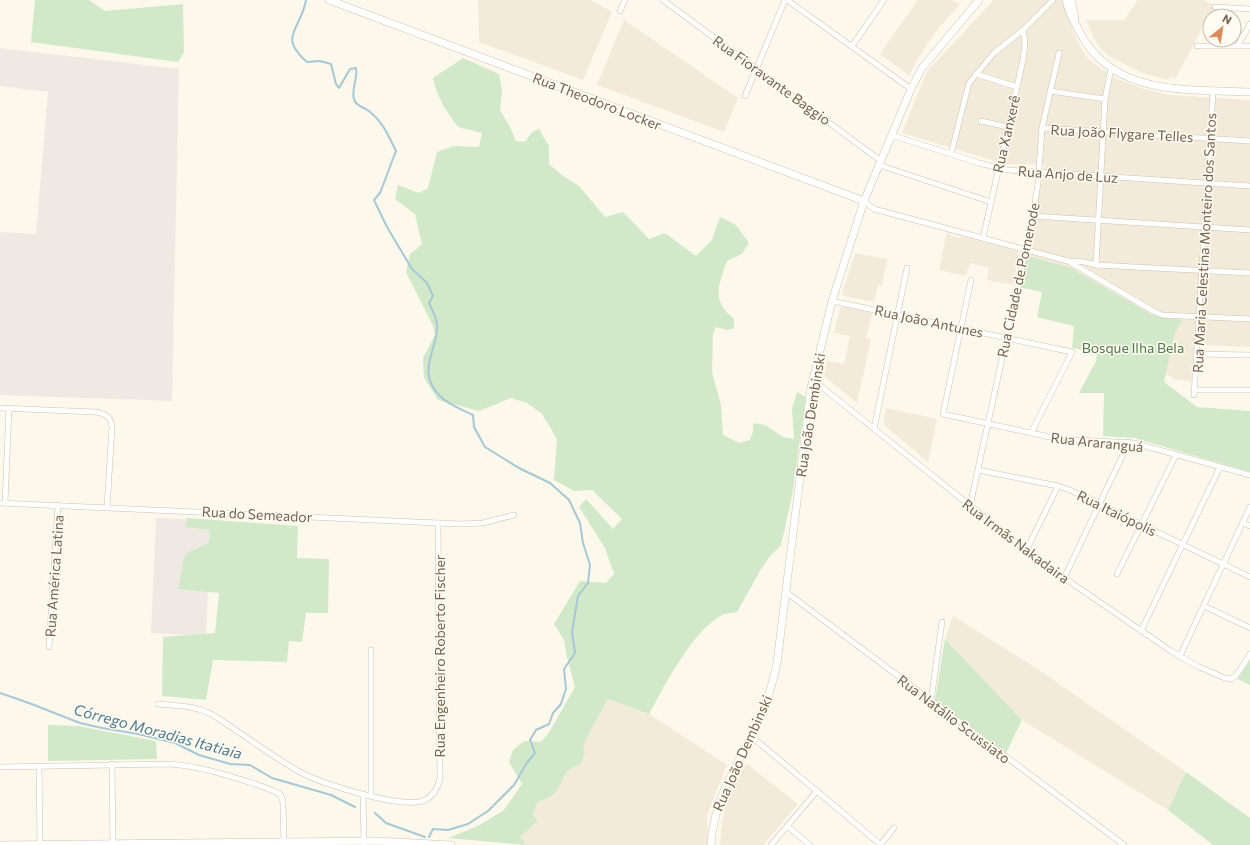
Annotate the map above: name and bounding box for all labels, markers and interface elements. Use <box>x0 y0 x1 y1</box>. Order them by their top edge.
north arrow <box>1202 8 1242 48</box>
text: N <box>1220 11 1234 27</box>
street label: Rua Fioravante Baggio <box>710 32 834 128</box>
street label: Rua Theodoro Locker <box>530 69 664 133</box>
street label: Rua Xanxerê <box>989 93 1023 175</box>
street label: Rua Maria Celestina Monteiro dos Santos <box>1189 113 1219 373</box>
street label: Rua João Flygare Telles <box>1050 121 1194 145</box>
street label: Rua Anjo de Luz <box>1017 162 1119 186</box>
street label: Rua Cidade de Pomerode <box>993 201 1043 359</box>
street label: Rua João Antunes <box>873 301 985 341</box>
park label: Bosque Ilha Bela <box>1082 339 1184 356</box>
street label: Rua João Dembinski <box>792 352 828 478</box>
street label: Rua Araranguá <box>1050 429 1144 455</box>
street label: Rua Itaiópolis <box>1075 486 1159 540</box>
street label: Rua Irmãs Nakadaira <box>959 495 1073 587</box>
street label: Rua do Semeador <box>201 503 313 525</box>
street label: Rua América Latina <box>41 514 67 638</box>
street label: Rua Engenheiro Roberto Fischer <box>431 554 448 757</box>
street label: Rua Natálio Scussiato <box>894 671 1014 767</box>
street label: Rua João Dembinski <box>709 692 775 814</box>
water label: Córrego Moradias Itatiaia <box>72 700 244 762</box>

